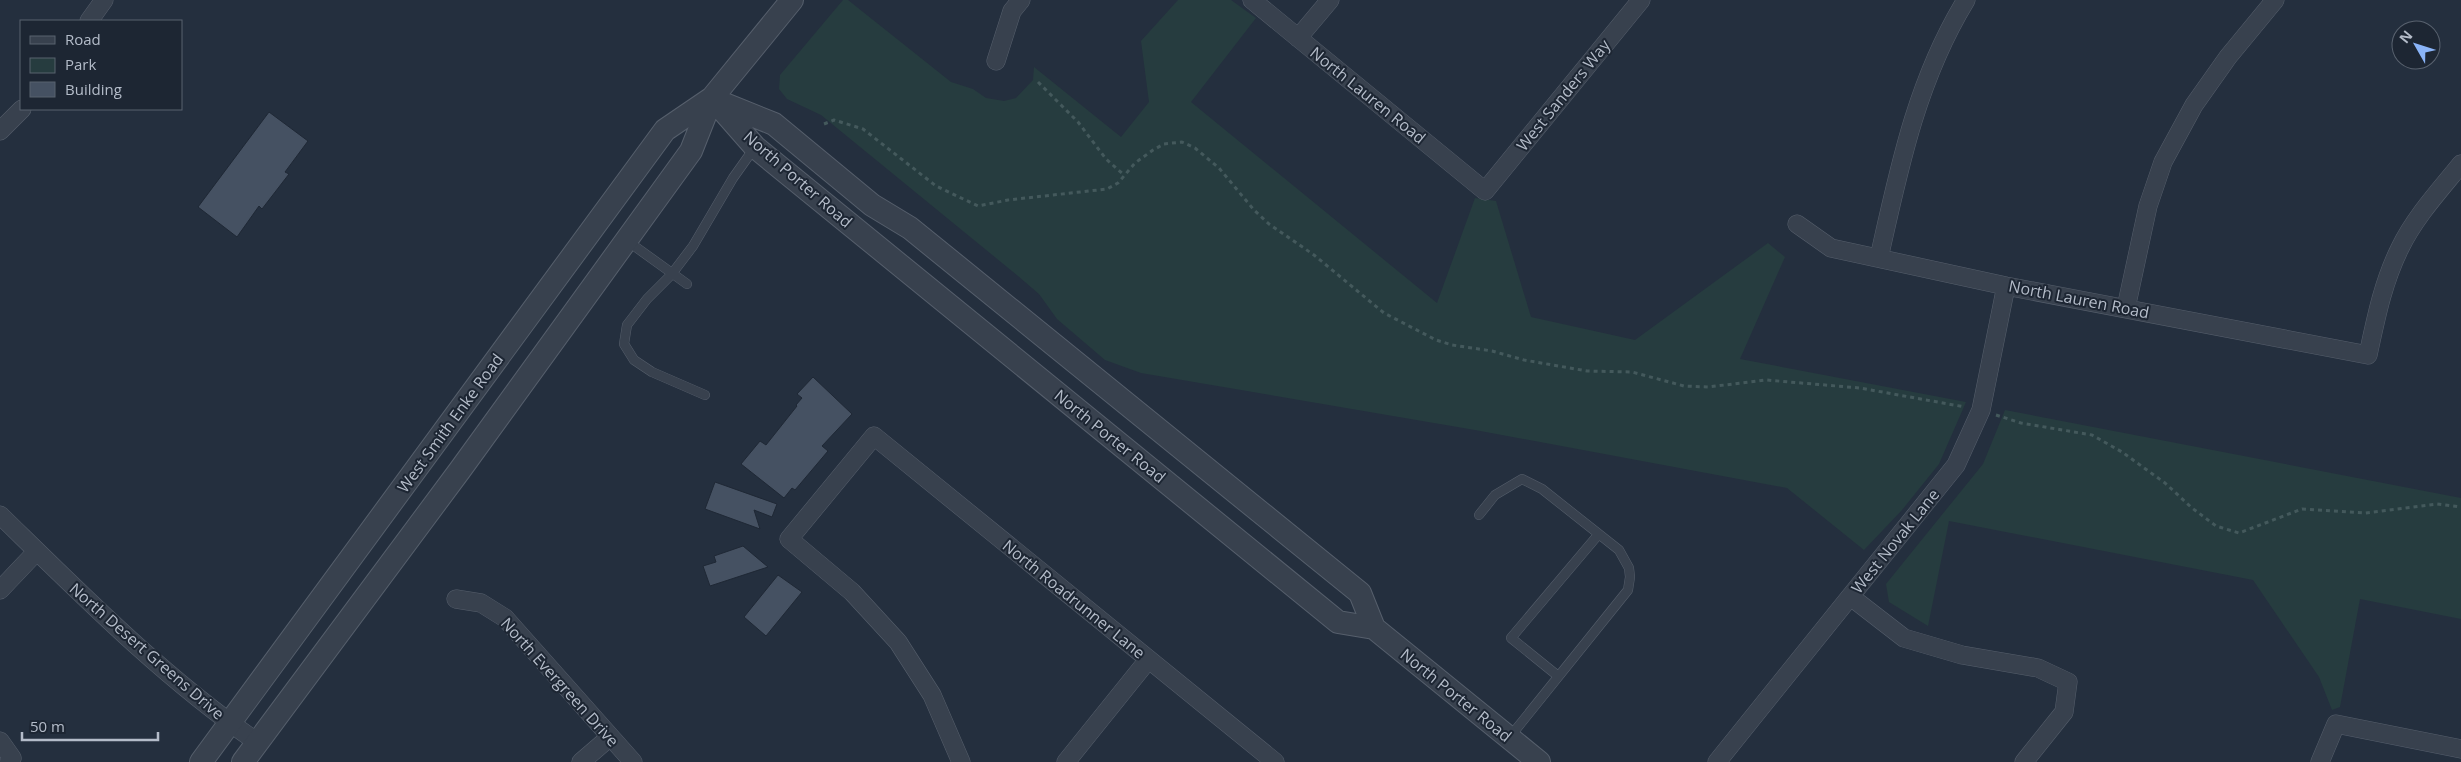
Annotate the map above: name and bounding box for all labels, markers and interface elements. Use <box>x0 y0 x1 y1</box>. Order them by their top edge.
legend <box>20 20 182 110</box>
north arrow <box>2391 20 2441 70</box>
text: N <box>2395 26 2416 47</box>
text: Road <box>65 29 101 49</box>
street label: West Sanders Way <box>1511 34 1615 155</box>
street label: North Lauren Road <box>1306 42 1430 148</box>
text: Park <box>65 54 96 74</box>
text: Building <box>65 79 122 99</box>
street label: North Porter Road <box>739 126 857 232</box>
street label: North Lauren Road <box>2007 275 2151 323</box>
street label: West Smith Enke Road <box>392 349 508 497</box>
street label: North Porter Road <box>1050 384 1170 488</box>
street label: West Novak Lane <box>1846 484 1944 598</box>
street label: North Roadrunner Lane <box>998 535 1150 663</box>
street label: North Desert Greens Drive <box>65 578 229 724</box>
street label: North Evergreen Drive <box>496 613 624 751</box>
street label: North Porter Road <box>1396 643 1516 747</box>
scale bar <box>22 710 159 742</box>
text: 50 m <box>30 716 65 736</box>

